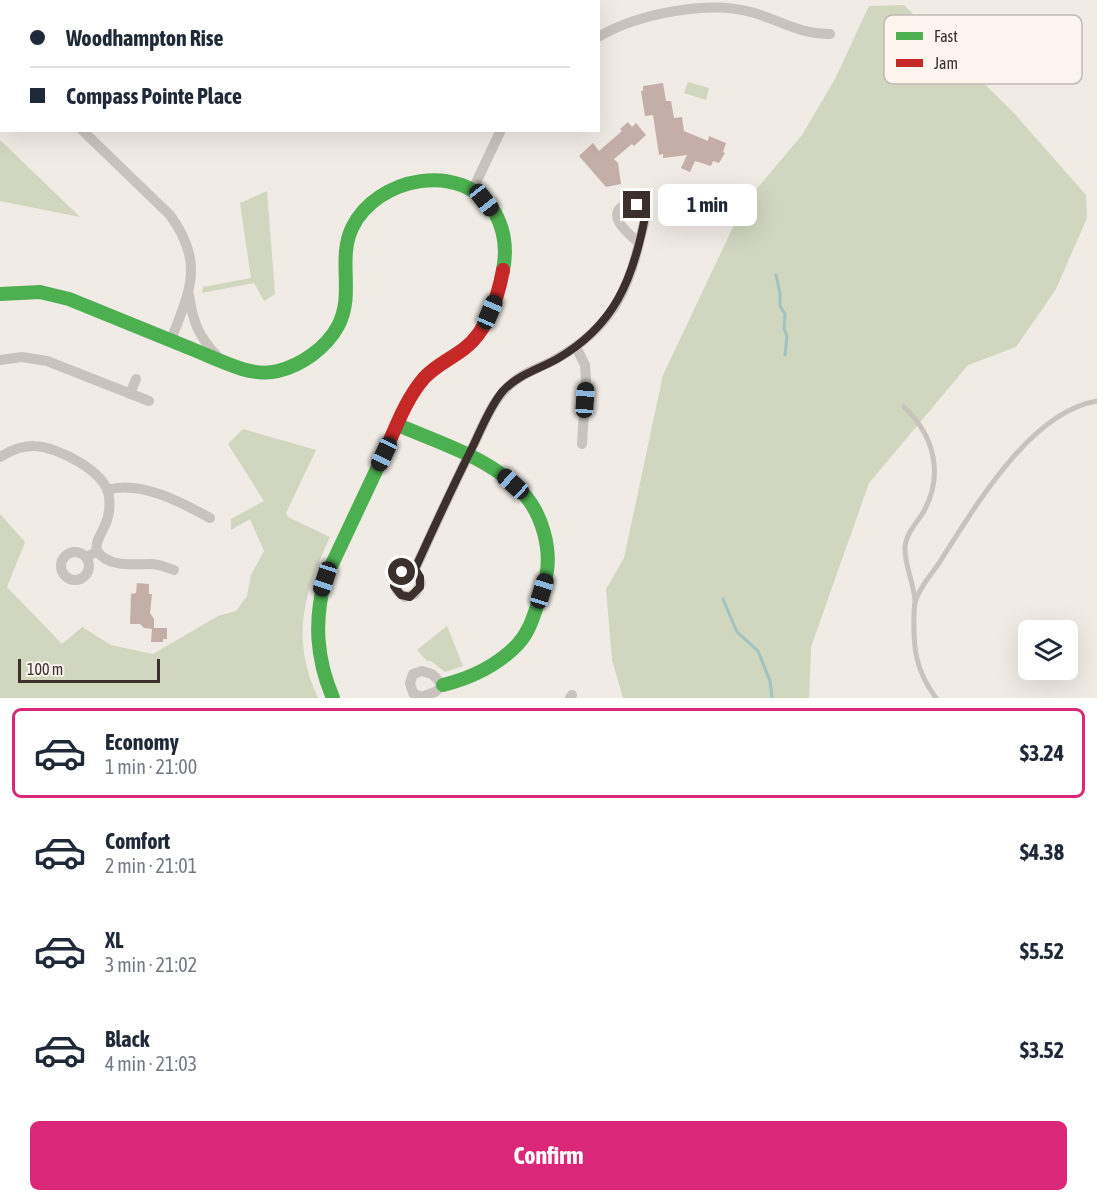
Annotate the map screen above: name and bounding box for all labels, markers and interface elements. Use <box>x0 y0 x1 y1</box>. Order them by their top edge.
legend <box>884 15 1082 84</box>
text: Woodhampton Rise <box>66 25 224 51</box>
text: Fast <box>934 27 958 45</box>
text: Jam <box>934 54 958 72</box>
text: Compass Pointe Place <box>66 83 242 109</box>
car <box>466 180 502 220</box>
callout: 1 min <box>658 184 757 226</box>
route end <box>623 191 650 218</box>
text: 1 min <box>687 193 728 216</box>
car <box>475 292 505 332</box>
car <box>575 381 595 419</box>
car <box>368 434 400 474</box>
car <box>494 465 532 503</box>
route start <box>388 558 415 585</box>
car <box>311 559 339 599</box>
car <box>528 571 556 611</box>
map controls <box>1018 620 1078 680</box>
button: layers <box>1018 620 1078 680</box>
scale bar <box>18 656 160 684</box>
text: 100 m <box>27 660 63 678</box>
icon: car <box>33 726 87 780</box>
text: Economy <box>105 729 179 755</box>
text: $3.24 <box>1020 740 1064 766</box>
text: 1 min · 21:00 <box>105 755 197 778</box>
icon: car <box>33 825 87 879</box>
text: Comfort <box>105 828 170 854</box>
text: $4.38 <box>1020 839 1064 865</box>
text: 2 min · 21:01 <box>105 854 197 877</box>
icon: car <box>33 924 87 978</box>
text: XL <box>105 927 123 953</box>
text: $5.52 <box>1020 938 1064 964</box>
text: 3 min · 21:02 <box>105 953 197 976</box>
icon: car <box>33 1023 87 1077</box>
text: Black <box>105 1026 149 1052</box>
text: $3.52 <box>1020 1037 1064 1063</box>
text: 4 min · 21:03 <box>105 1052 197 1075</box>
button: Confirm <box>30 1121 1067 1190</box>

